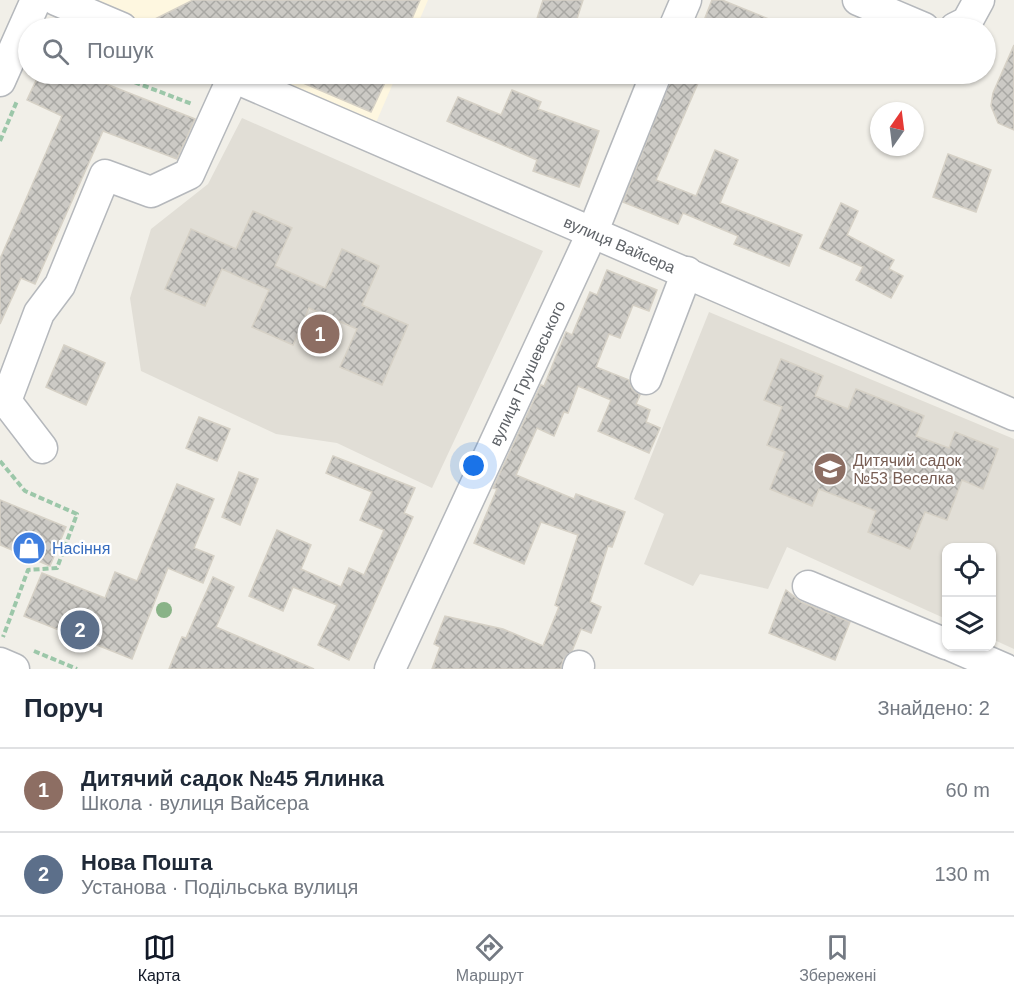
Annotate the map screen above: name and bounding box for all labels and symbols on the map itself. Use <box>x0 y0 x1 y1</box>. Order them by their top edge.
north arrow <box>870 102 924 156</box>
street label: вулиця Вайсера <box>561 213 678 276</box>
street label: вулиця Грушевського <box>487 298 568 449</box>
pin: 1 <box>300 312 340 356</box>
your location <box>459 451 488 480</box>
school or university icon: Дитячий садок №53 Веселка <box>812 451 848 487</box>
place label: Дитячий садок №53 Веселка <box>853 452 963 487</box>
shop icon: Насіння <box>11 530 47 566</box>
place label: Насіння <box>52 540 110 557</box>
pin: 2 <box>60 608 100 652</box>

